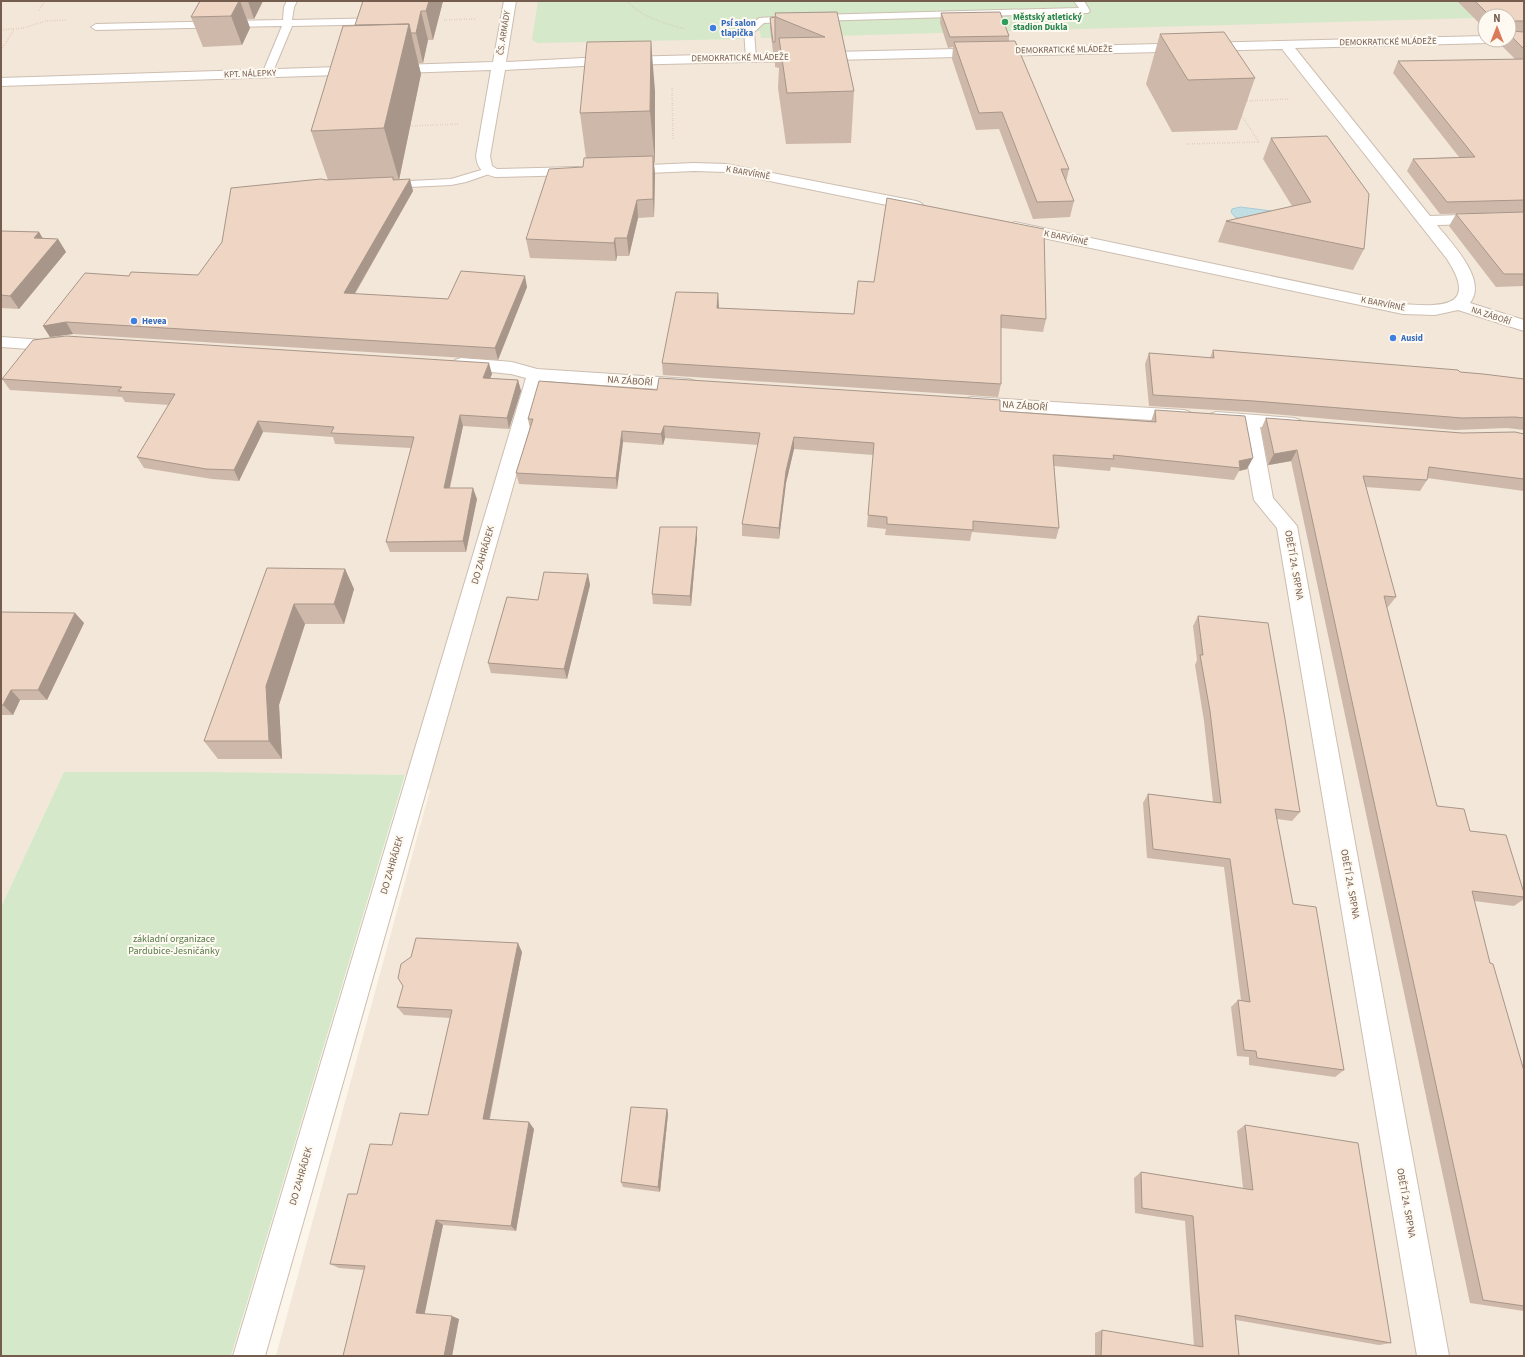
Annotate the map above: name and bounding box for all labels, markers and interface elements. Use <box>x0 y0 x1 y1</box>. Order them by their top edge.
north arrow <box>1477 8 1517 48</box>
street label: ČS. ARMÁDY <box>494 9 514 56</box>
place label: Městský atletický stadion Dukla <box>1013 11 1082 34</box>
text: N <box>1493 11 1501 26</box>
place label: Psí salon tlapička <box>721 17 756 40</box>
marker: Městský atletický stadion Dukla <box>1000 17 1010 27</box>
marker: Psí salon tlapička <box>708 23 718 33</box>
street label: DEMOKRATICKÉ MLÁDEŽE <box>1339 35 1437 49</box>
street label: DEMOKRATICKÉ MLÁDEŽE <box>1015 43 1113 57</box>
street label: DEMOKRATICKÉ MLÁDEŽE <box>691 51 789 65</box>
street label: KPT. NÁLEPKY <box>224 67 277 81</box>
street label: K BARVÍRNĚ <box>725 163 772 183</box>
street label: K BARVÍRNĚ <box>1043 227 1090 249</box>
street label: K BARVÍRNĚ <box>1360 293 1407 315</box>
street label: NA ZÁBOŘÍ <box>1470 303 1513 329</box>
place label: Hevea <box>142 315 167 328</box>
marker: Hevea <box>129 316 139 326</box>
place label: Ausid <box>1400 332 1423 345</box>
marker: Ausid <box>1388 333 1398 343</box>
street label: NA ZÁBOŘÍ <box>607 372 654 390</box>
street label: NA ZÁBOŘÍ <box>1002 397 1049 415</box>
street label: DO ZAHRÁDEK <box>468 524 498 586</box>
street label: OBĚTÍ 24. SRPNA <box>1281 529 1307 602</box>
street label: DO ZAHRÁDEK <box>377 834 407 896</box>
street label: OBĚTÍ 24. SRPNA <box>1337 848 1363 921</box>
park label: základní organizace Pardubice-Jesničánky <box>128 932 220 958</box>
street label: DO ZAHRÁDEK <box>286 1145 316 1207</box>
street label: OBĚTÍ 24. SRPNA <box>1393 1167 1419 1240</box>

